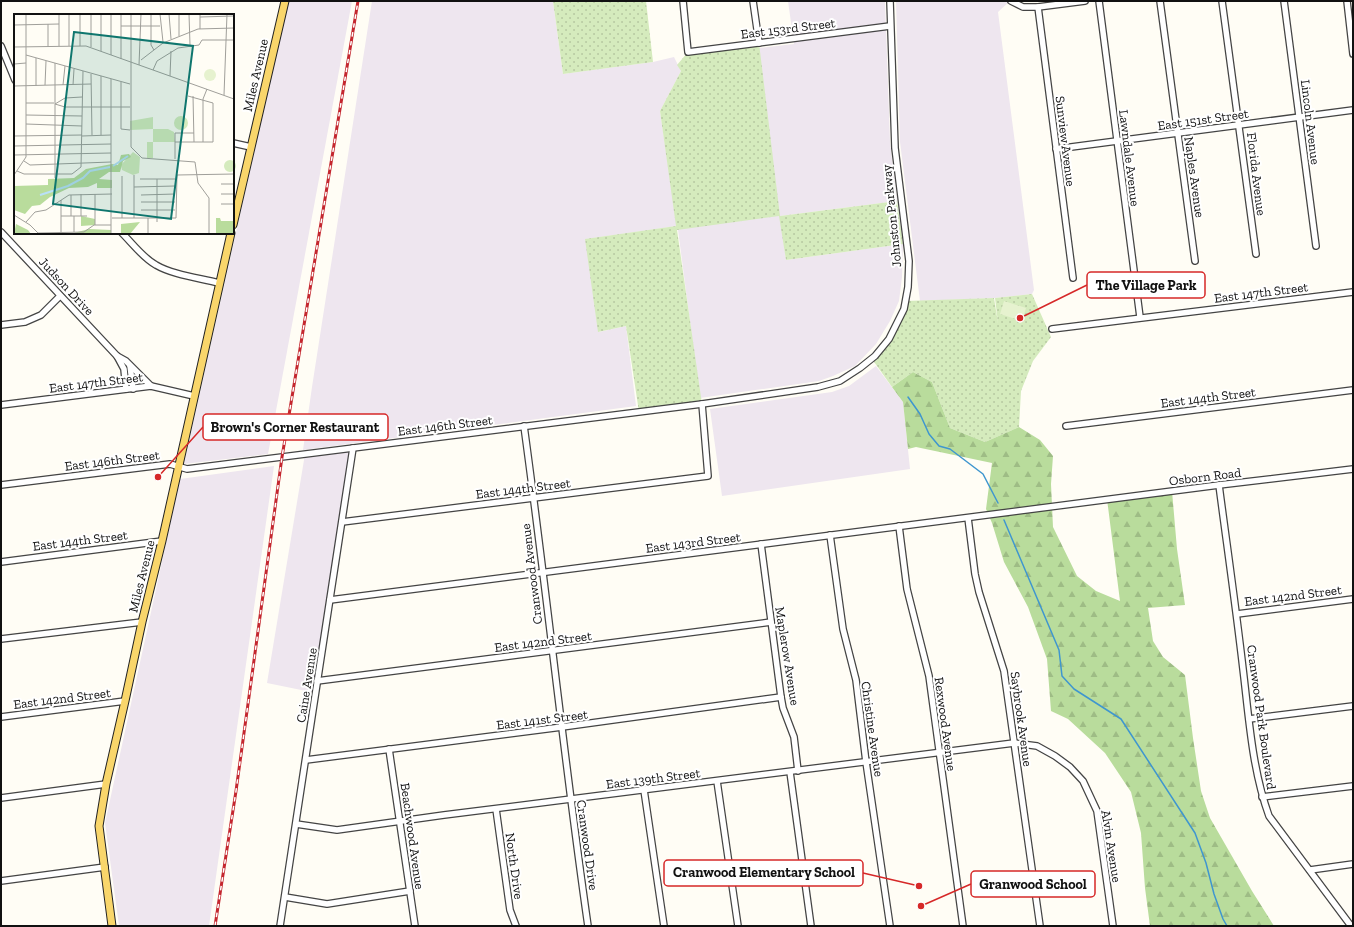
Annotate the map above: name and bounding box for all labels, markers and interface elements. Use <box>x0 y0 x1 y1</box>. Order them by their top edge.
inset map <box>14 14 234 234</box>
street label: East 153rd Street <box>740 15 836 42</box>
street label: Miles Avenue <box>240 37 271 113</box>
street label: Lincoln Avenue <box>1298 79 1323 165</box>
street label: Sunview Avenue <box>1053 95 1078 187</box>
street label: East 151st Street <box>1157 106 1250 133</box>
street label: Lawndale Avenue <box>1116 109 1143 207</box>
street label: Florida Avenue <box>1244 132 1269 216</box>
street label: Naples Avenue <box>1181 136 1208 219</box>
street label: Johnston Parkway <box>879 164 904 268</box>
street label: Judson Drive <box>36 254 97 318</box>
callout: The Village Park <box>1087 272 1205 298</box>
text: The Village Park <box>1095 277 1197 294</box>
street label: East 147th Street <box>1213 279 1309 306</box>
street label: East 147th Street <box>48 369 144 396</box>
street label: East 144th Street <box>1160 384 1257 411</box>
street label: East 146th Street <box>397 412 494 439</box>
callout: Brown's Corner Restaurant <box>203 414 388 440</box>
text: Brown's Corner Restaurant <box>211 419 380 436</box>
street label: East 146th Street <box>64 447 161 474</box>
street label: Osborn Road <box>1168 465 1242 488</box>
street label: East 144th Street <box>475 475 572 502</box>
street label: Cranwood Avenue <box>518 523 545 625</box>
street label: East 144th Street <box>32 527 129 554</box>
street label: East 143rd Street <box>645 529 742 556</box>
street label: Miles Avenue <box>125 538 158 614</box>
street label: East 142nd Street <box>1244 582 1343 609</box>
street label: Maplerow Avenue <box>772 606 803 707</box>
street label: East 142nd Street <box>494 628 593 655</box>
street label: Cranwood Park Boulevard <box>1244 644 1279 790</box>
street label: Caine Avenue <box>293 647 320 724</box>
street label: Saybrook Avenue <box>1007 671 1036 768</box>
street label: Rexwood Avenue <box>931 676 960 772</box>
street label: Christine Avenue <box>858 680 887 778</box>
street label: East 142nd Street <box>13 685 112 712</box>
street label: East 141st Street <box>495 706 589 733</box>
street label: East 139th Street <box>605 765 701 792</box>
street label: Beachwood Avenue <box>398 782 427 890</box>
street label: Cranwood Drive <box>574 799 601 891</box>
street label: Alvin Avenue <box>1098 809 1125 883</box>
street label: North Drive <box>502 832 527 900</box>
callout: Cranwood Elementary School <box>664 860 863 886</box>
text: Cranwood Elementary School <box>673 864 855 881</box>
callout: Granwood School <box>971 871 1095 897</box>
text: Granwood School <box>979 876 1087 893</box>

